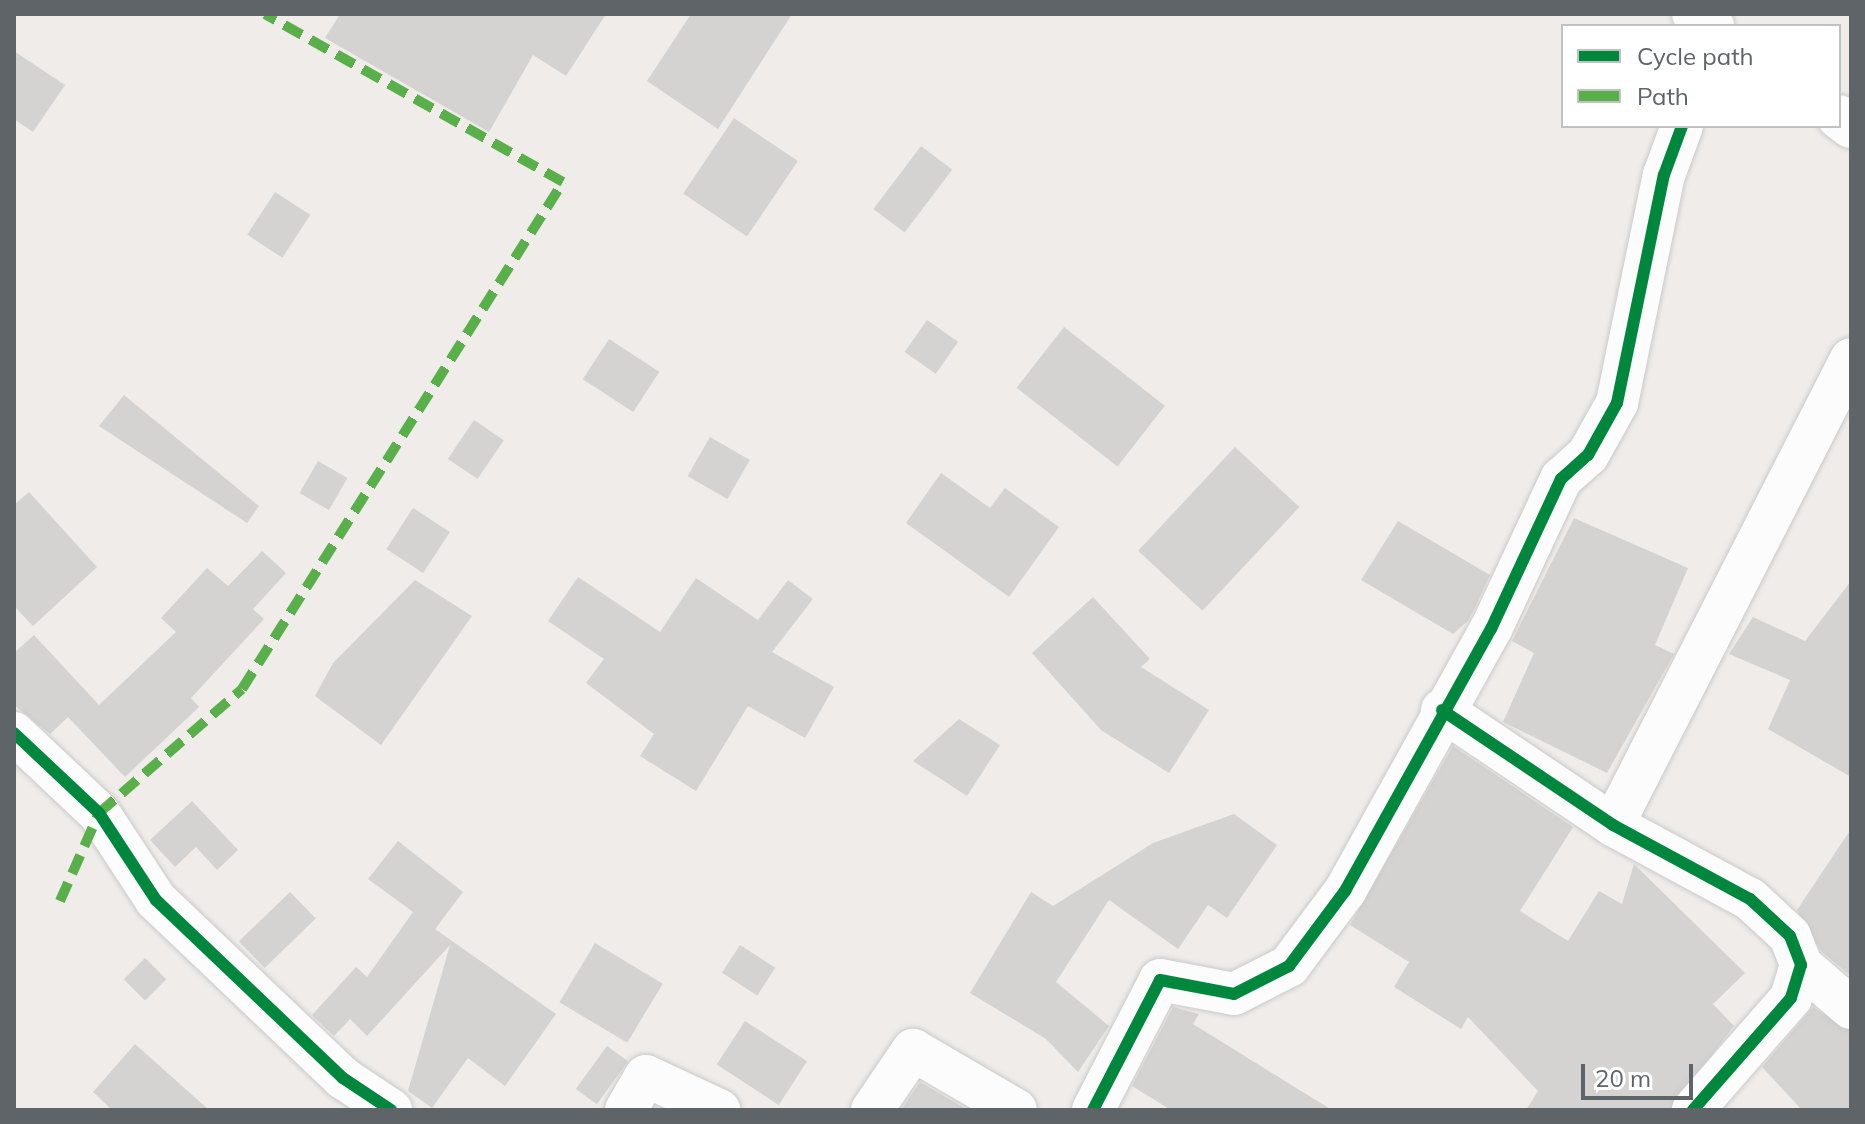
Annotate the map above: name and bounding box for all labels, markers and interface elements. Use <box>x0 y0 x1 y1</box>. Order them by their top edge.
legend <box>1561 24 1841 128</box>
text: Cycle path <box>1637 41 1754 71</box>
text: Path <box>1637 81 1689 111</box>
scale bar <box>1585 1048 1697 1098</box>
text: 20 m <box>1595 1063 1651 1093</box>

